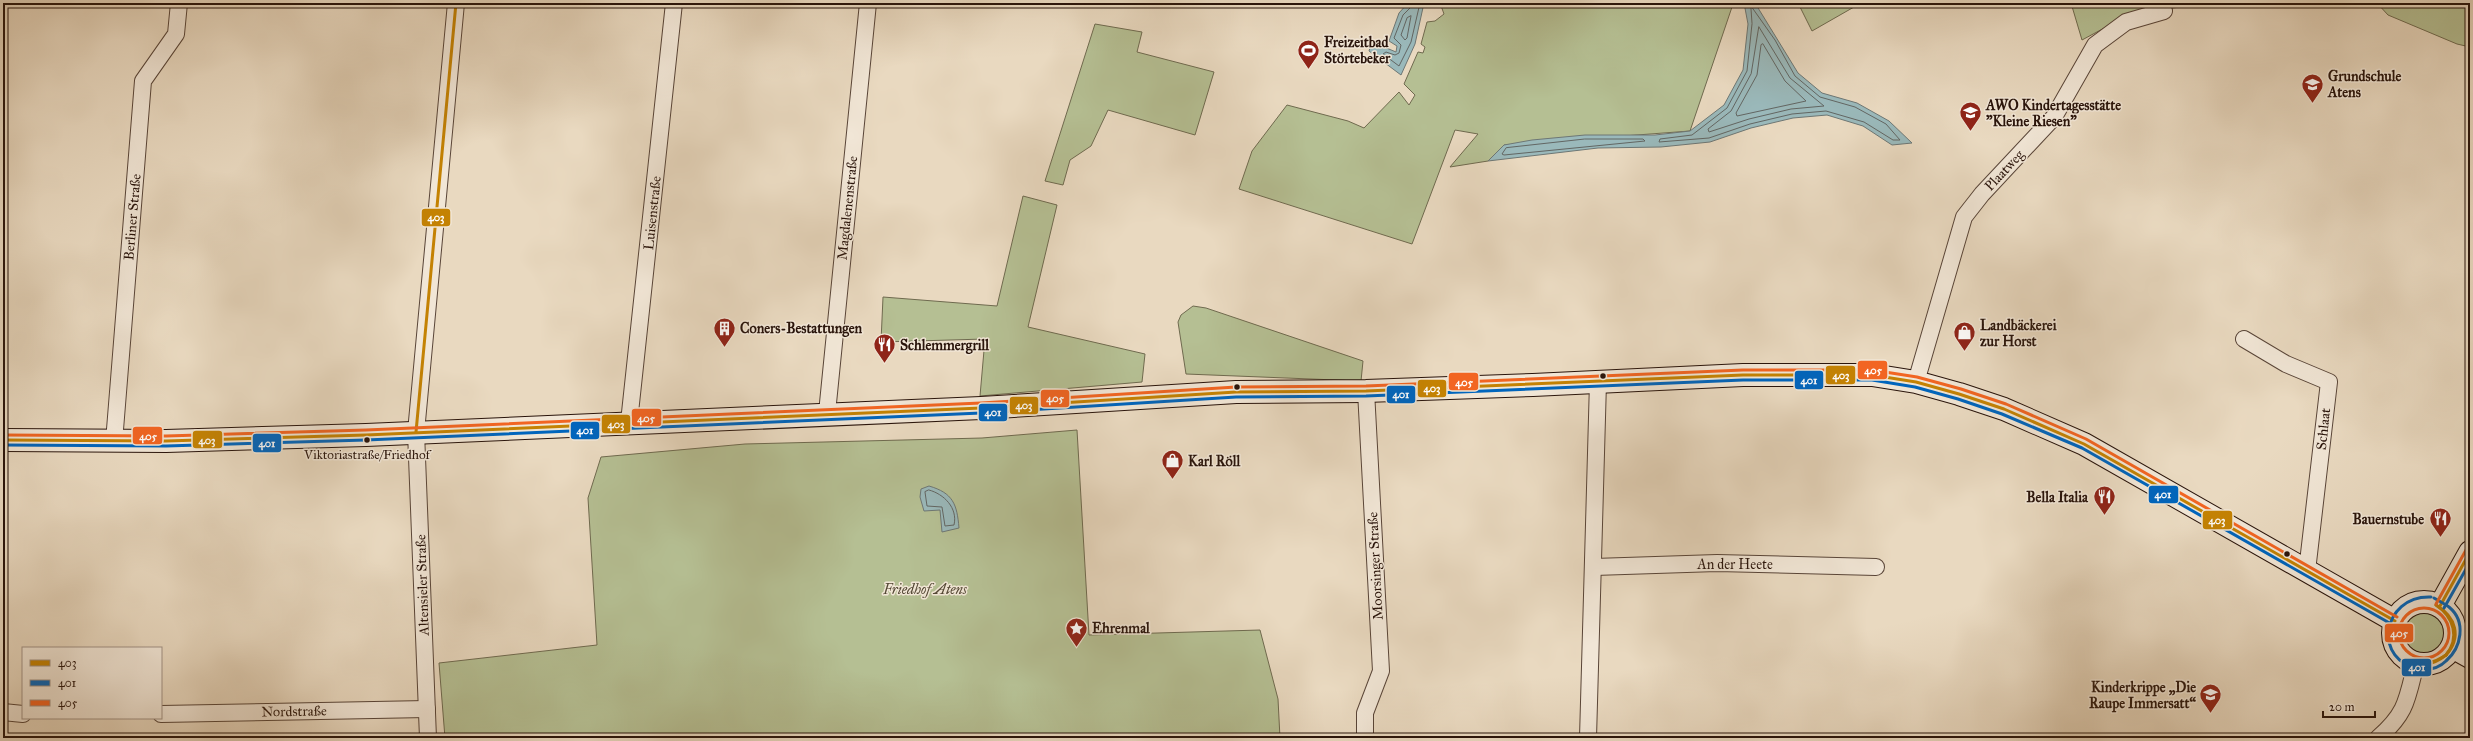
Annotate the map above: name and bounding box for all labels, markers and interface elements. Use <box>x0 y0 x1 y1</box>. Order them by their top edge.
place label: Freizeitbad Störtebeker <box>1324 34 1391 67</box>
sports icon: Freizeitbad Störtebeker <box>1295 37 1321 70</box>
place label: Grundschule Atens <box>2327 68 2402 101</box>
school or university icon: Grundschule Atens <box>2299 71 2325 104</box>
place label: AWO Kindertagesstätte "Kleine Riesen" <box>1985 97 2121 130</box>
school or university icon: AWO Kindertagesstätte "Kleine Riesen" <box>1957 100 1983 133</box>
street label: Plaatweg <box>1981 146 2028 194</box>
street label: Magdalenenstraße <box>834 155 861 261</box>
street label: Berliner Straße <box>120 173 145 261</box>
street label: Luisenstraße <box>640 175 665 251</box>
line badge: 403 <box>421 208 451 227</box>
text: 403 <box>428 211 444 225</box>
building icon: Coners-Bestattungen <box>712 315 738 348</box>
place label: Landbäckerei zur Horst <box>1980 317 2057 350</box>
place label: Coners-Bestattungen <box>740 320 863 338</box>
shop icon: Landbäckerei zur Horst <box>1951 320 1977 353</box>
restaurant icon: Schlemmergrill <box>872 332 898 365</box>
place label: Schlemmergrill <box>900 337 990 355</box>
line badge: 405 <box>1857 360 1888 380</box>
text: 405 <box>1864 364 1883 378</box>
line badge: 403 <box>1825 365 1856 385</box>
text: 403 <box>1833 369 1849 383</box>
line badge: 401 <box>1794 370 1824 390</box>
unlabelled marker <box>1598 371 1608 381</box>
line badge: 405 <box>1448 372 1479 391</box>
text: 401 <box>1801 374 1818 388</box>
text: 405 <box>1455 376 1474 390</box>
line badge: 403 <box>1417 379 1447 398</box>
unlabelled marker <box>1232 382 1242 392</box>
text: 403 <box>1424 382 1440 396</box>
line badge: 401 <box>1386 385 1416 404</box>
text: 401 <box>1393 388 1410 402</box>
line badge: 405 <box>1040 389 1070 408</box>
text: 405 <box>1046 392 1065 406</box>
line badge: 403 <box>1009 396 1039 415</box>
text: 403 <box>1016 399 1032 413</box>
line badge: 401 <box>978 403 1008 422</box>
text: 401 <box>985 406 1002 420</box>
street label: Schlaat <box>2313 407 2334 451</box>
line badge: 405 <box>631 408 662 427</box>
text: 405 <box>637 412 656 426</box>
line badge: 403 <box>601 414 631 434</box>
text: 403 <box>608 418 624 432</box>
line badge: 401 <box>570 421 600 440</box>
text: 401 <box>577 424 594 438</box>
line badge: 405 <box>132 426 163 445</box>
text: 405 <box>139 430 158 444</box>
line badge: 403 <box>192 430 223 449</box>
line badge: 401 <box>252 433 282 453</box>
text: 403 <box>199 434 215 448</box>
marker: Viktoriastraße/Friedhof <box>362 435 372 445</box>
text: 401 <box>259 437 276 451</box>
place label: Viktoriastraße/Friedhof <box>303 447 433 463</box>
shop icon: Karl Röll <box>1159 448 1185 481</box>
place label: Karl Röll <box>1188 453 1241 470</box>
restaurant icon: Bella Italia <box>2091 484 2117 517</box>
line badge: 401 <box>2148 485 2179 504</box>
text: 401 <box>2155 488 2172 502</box>
place label: Bella Italia <box>2026 489 2089 506</box>
restaurant icon: Bauernstube <box>2427 506 2453 539</box>
line badge: 403 <box>2202 510 2233 530</box>
street label: Moorsinger Straße <box>1364 511 1387 620</box>
place label: Bauernstube <box>2353 511 2424 528</box>
text: 403 <box>2209 514 2225 528</box>
street label: Altensieler Straße <box>412 534 433 637</box>
unlabelled marker <box>2282 549 2292 559</box>
street label: An der Heete <box>1696 556 1773 573</box>
park label: Friedhof Atens <box>882 581 968 598</box>
place icon: Ehrenmal <box>1063 615 1089 648</box>
place label: Ehrenmal <box>1092 620 1151 637</box>
line badge: 405 <box>2384 623 2414 643</box>
text: 405 <box>2390 627 2409 641</box>
legend <box>22 647 162 719</box>
text: 403 <box>58 656 77 670</box>
line badge: 401 <box>2401 658 2432 677</box>
text: 401 <box>2409 661 2426 675</box>
text: 401 <box>58 676 77 690</box>
place label: Kinderkrippe „Die Raupe Immersatt“ <box>2089 679 2196 713</box>
school or university icon: Kinderkrippe „Die Raupe Immersatt“ <box>2198 682 2224 715</box>
scale bar <box>2323 693 2375 719</box>
text: 405 <box>58 696 78 710</box>
text: 20 m <box>2329 700 2355 714</box>
street label: Nordstraße <box>261 702 327 721</box>

